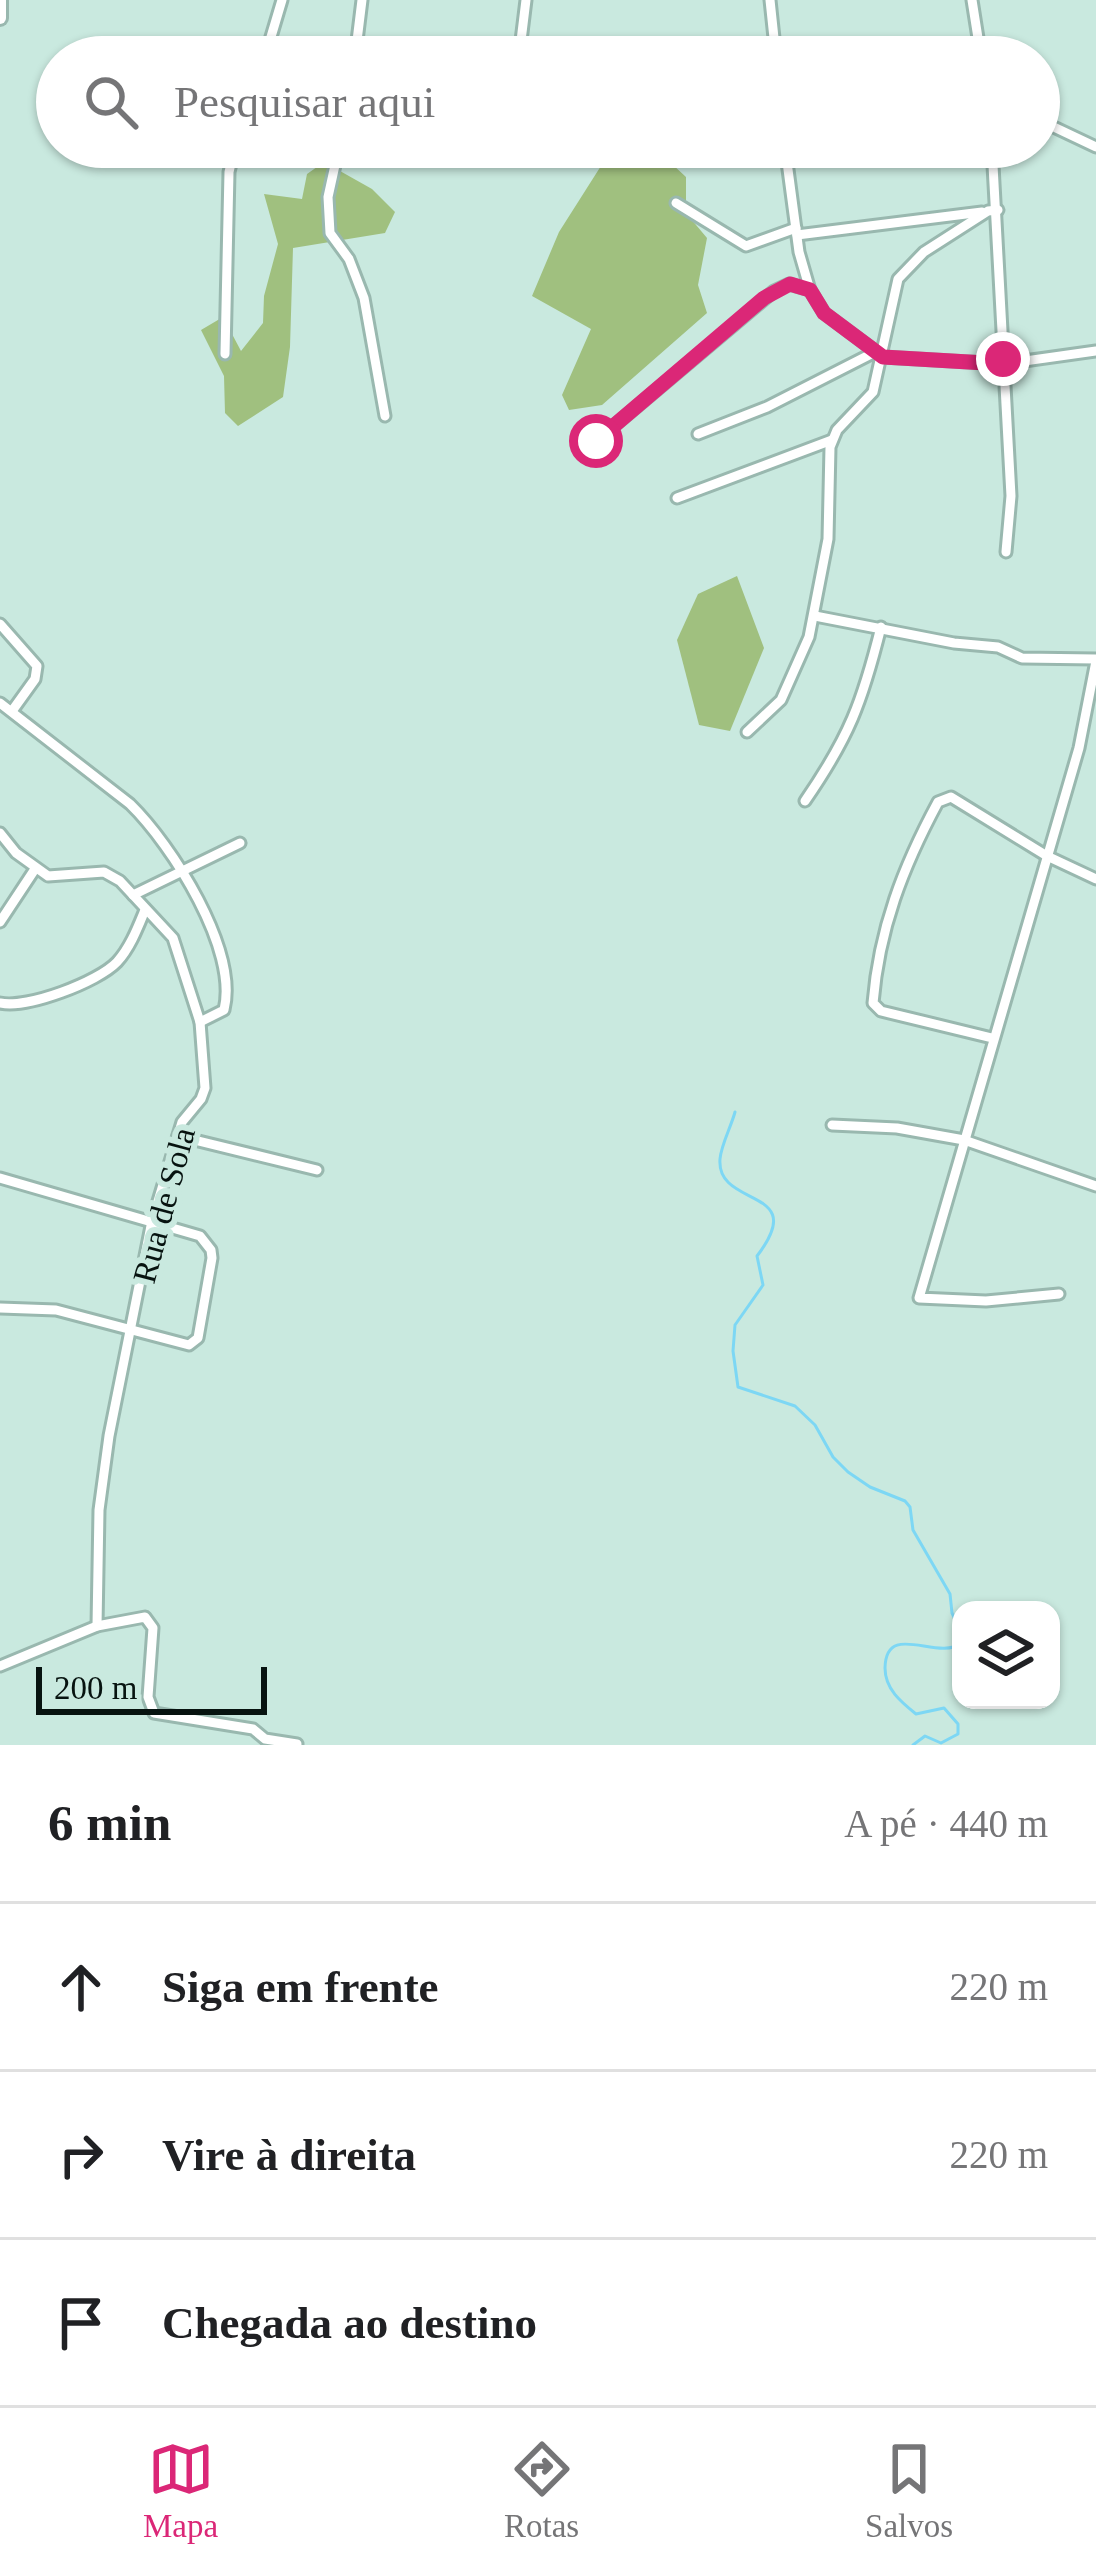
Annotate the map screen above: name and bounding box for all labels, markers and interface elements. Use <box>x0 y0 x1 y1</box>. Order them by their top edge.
search box <box>36 36 1060 168</box>
icon: search <box>78 69 144 135</box>
text: Pesquisar aqui <box>174 77 435 127</box>
route end <box>976 332 1030 386</box>
route start <box>569 414 623 468</box>
street label: Rua de Sola <box>126 1123 202 1287</box>
map controls <box>952 1601 1060 1709</box>
button: layers <box>952 1601 1060 1709</box>
scale bar <box>36 1661 267 1714</box>
text: 200 m <box>54 1670 137 1706</box>
text: 6 min <box>48 1795 171 1851</box>
text: A pé · 440 m <box>844 1802 1048 1845</box>
icon: ahead <box>48 1954 114 2020</box>
text: Siga em frente <box>162 1962 439 2012</box>
text: 220 m <box>949 1965 1048 2008</box>
icon: right <box>48 2122 114 2188</box>
text: Vire à direita <box>162 2130 416 2180</box>
text: 220 m <box>949 2133 1048 2176</box>
icon: arrive <box>48 2290 114 2356</box>
text: Chegada ao destino <box>162 2298 537 2348</box>
tab: Mapa <box>143 2436 218 2545</box>
tab: Rotas <box>504 2436 579 2545</box>
tab: Salvos <box>865 2436 953 2545</box>

